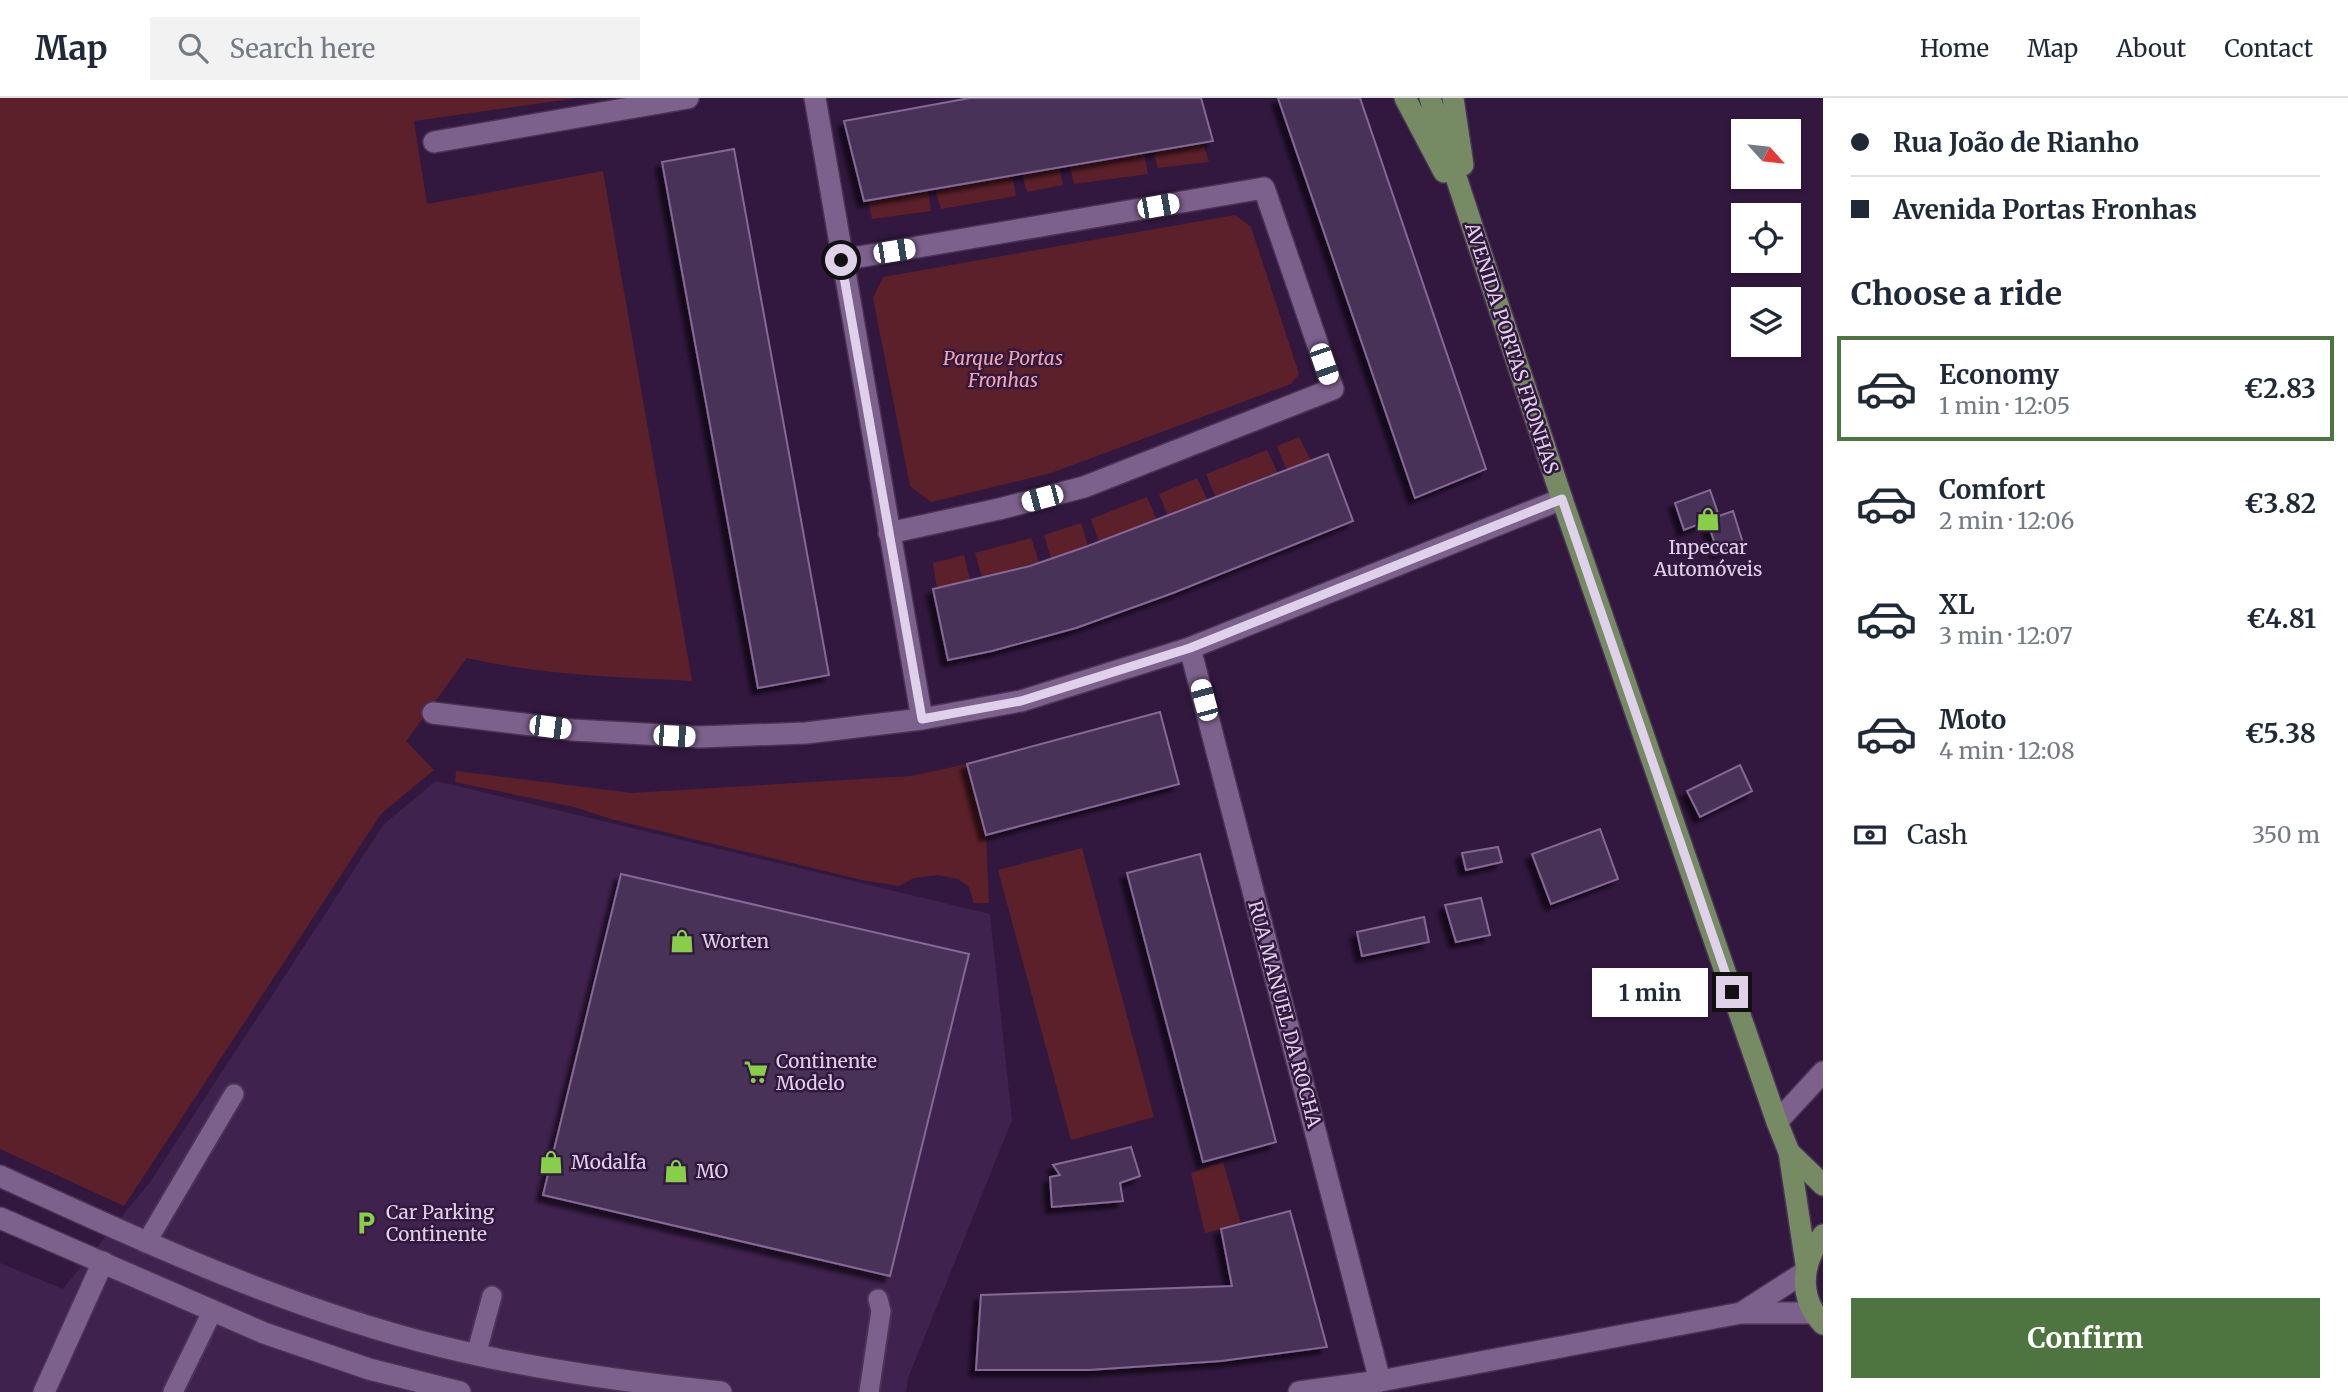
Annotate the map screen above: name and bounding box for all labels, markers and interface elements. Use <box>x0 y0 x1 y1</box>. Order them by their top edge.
search box <box>150 17 640 80</box>
text: Map <box>35 28 108 69</box>
icon: search <box>174 29 212 67</box>
text: Search here <box>230 32 375 65</box>
text: Home <box>1920 33 1989 64</box>
text: Map <box>2027 33 2078 64</box>
text: About <box>2116 33 2186 64</box>
text: Contact <box>2224 33 2313 64</box>
north arrow <box>1731 119 1801 189</box>
map controls <box>1731 119 1801 357</box>
text: Rua João de Rianho <box>1893 126 2139 159</box>
car <box>1136 192 1181 220</box>
text: Avenida Portas Fronhas <box>1893 193 2197 226</box>
button: locate <box>1731 203 1801 273</box>
street label: AVENIDA PORTAS FRONHAS <box>1460 218 1564 477</box>
car <box>872 237 917 265</box>
route start <box>825 244 857 276</box>
text: Choose a ride <box>1851 274 2062 314</box>
button: layers <box>1731 287 1801 357</box>
car <box>1308 341 1341 387</box>
park label: Parque Portas Fronhas <box>943 346 1063 392</box>
icon: car <box>1855 357 1918 420</box>
text: Economy <box>1939 358 2059 391</box>
text: €2.83 <box>2244 372 2316 405</box>
text: 1 min · 12:05 <box>1939 391 2070 420</box>
icon: car <box>1855 472 1918 535</box>
text: Comfort <box>1939 473 2045 506</box>
car <box>1019 482 1066 514</box>
text: €3.82 <box>2244 487 2316 520</box>
shop icon: Inpeccar Automóveis <box>1694 505 1722 533</box>
text: 2 min · 12:06 <box>1939 506 2074 535</box>
place label: Inpeccar Automóveis <box>1653 535 1762 581</box>
icon: car <box>1855 587 1918 650</box>
text: XL <box>1939 588 1975 621</box>
text: €4.81 <box>2246 602 2316 635</box>
text: 3 min · 12:07 <box>1939 621 2073 650</box>
car <box>1189 677 1220 723</box>
icon: car <box>1855 702 1918 765</box>
text: Moto <box>1939 703 2006 736</box>
car <box>528 714 573 740</box>
text: €5.38 <box>2245 717 2316 750</box>
car <box>653 724 696 748</box>
text: 4 min · 12:08 <box>1939 736 2075 765</box>
icon: cash <box>1851 816 1889 854</box>
text: Cash <box>1907 818 1968 851</box>
text: 350 m <box>2252 820 2320 849</box>
street label: RUA MANUEL DA ROCHA <box>1243 898 1327 1131</box>
shop icon: Worten <box>668 927 696 955</box>
place label: Worten <box>701 929 770 953</box>
callout: 1 min <box>1592 968 1708 1016</box>
route end <box>1716 976 1748 1008</box>
text: 1 min <box>1619 978 1681 1007</box>
place label: Continente Modelo <box>776 1049 877 1095</box>
supermarket icon: Continente Modelo <box>742 1058 770 1086</box>
shop icon: Modalfa <box>537 1148 565 1176</box>
place label: Modalfa <box>571 1150 646 1174</box>
shop icon: MO <box>662 1157 690 1185</box>
place label: MO <box>696 1159 728 1183</box>
place label: Car Parking Continente <box>386 1200 495 1246</box>
parking icon: Car Parking Continente <box>352 1209 380 1237</box>
button: Confirm <box>1851 1298 2320 1378</box>

